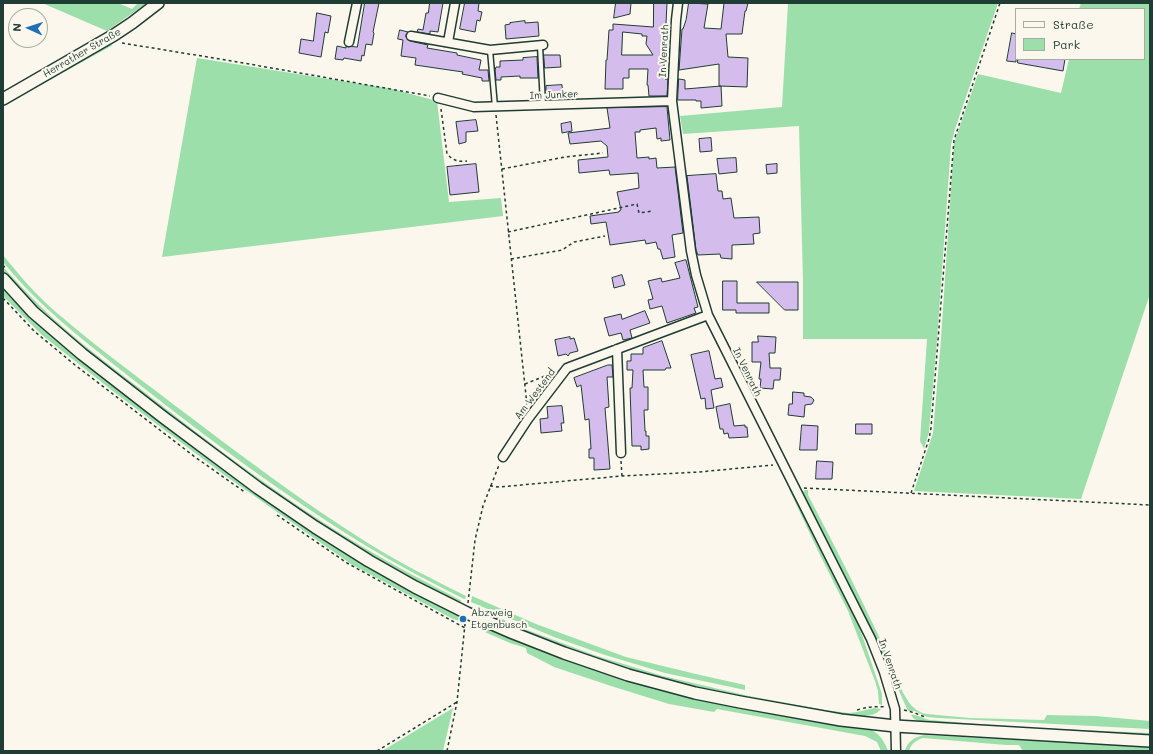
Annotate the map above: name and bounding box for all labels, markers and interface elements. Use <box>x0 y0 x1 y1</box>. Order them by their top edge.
north arrow <box>8 8 48 48</box>
legend <box>1015 8 1145 60</box>
text: Straße <box>1053 16 1094 32</box>
text: N <box>9 23 24 32</box>
street label: In Venrath <box>657 24 671 78</box>
street label: Herrather Straße <box>41 26 123 80</box>
text: Park <box>1053 36 1080 52</box>
street label: Im Junker <box>530 88 578 102</box>
street label: In Venrath <box>730 346 764 398</box>
street label: Am Westend <box>512 366 558 422</box>
place label: Abzweig Etgenbusch <box>471 607 527 630</box>
marker: Abzweig Etgenbusch <box>458 614 468 624</box>
street label: In Venrath <box>876 637 904 691</box>

